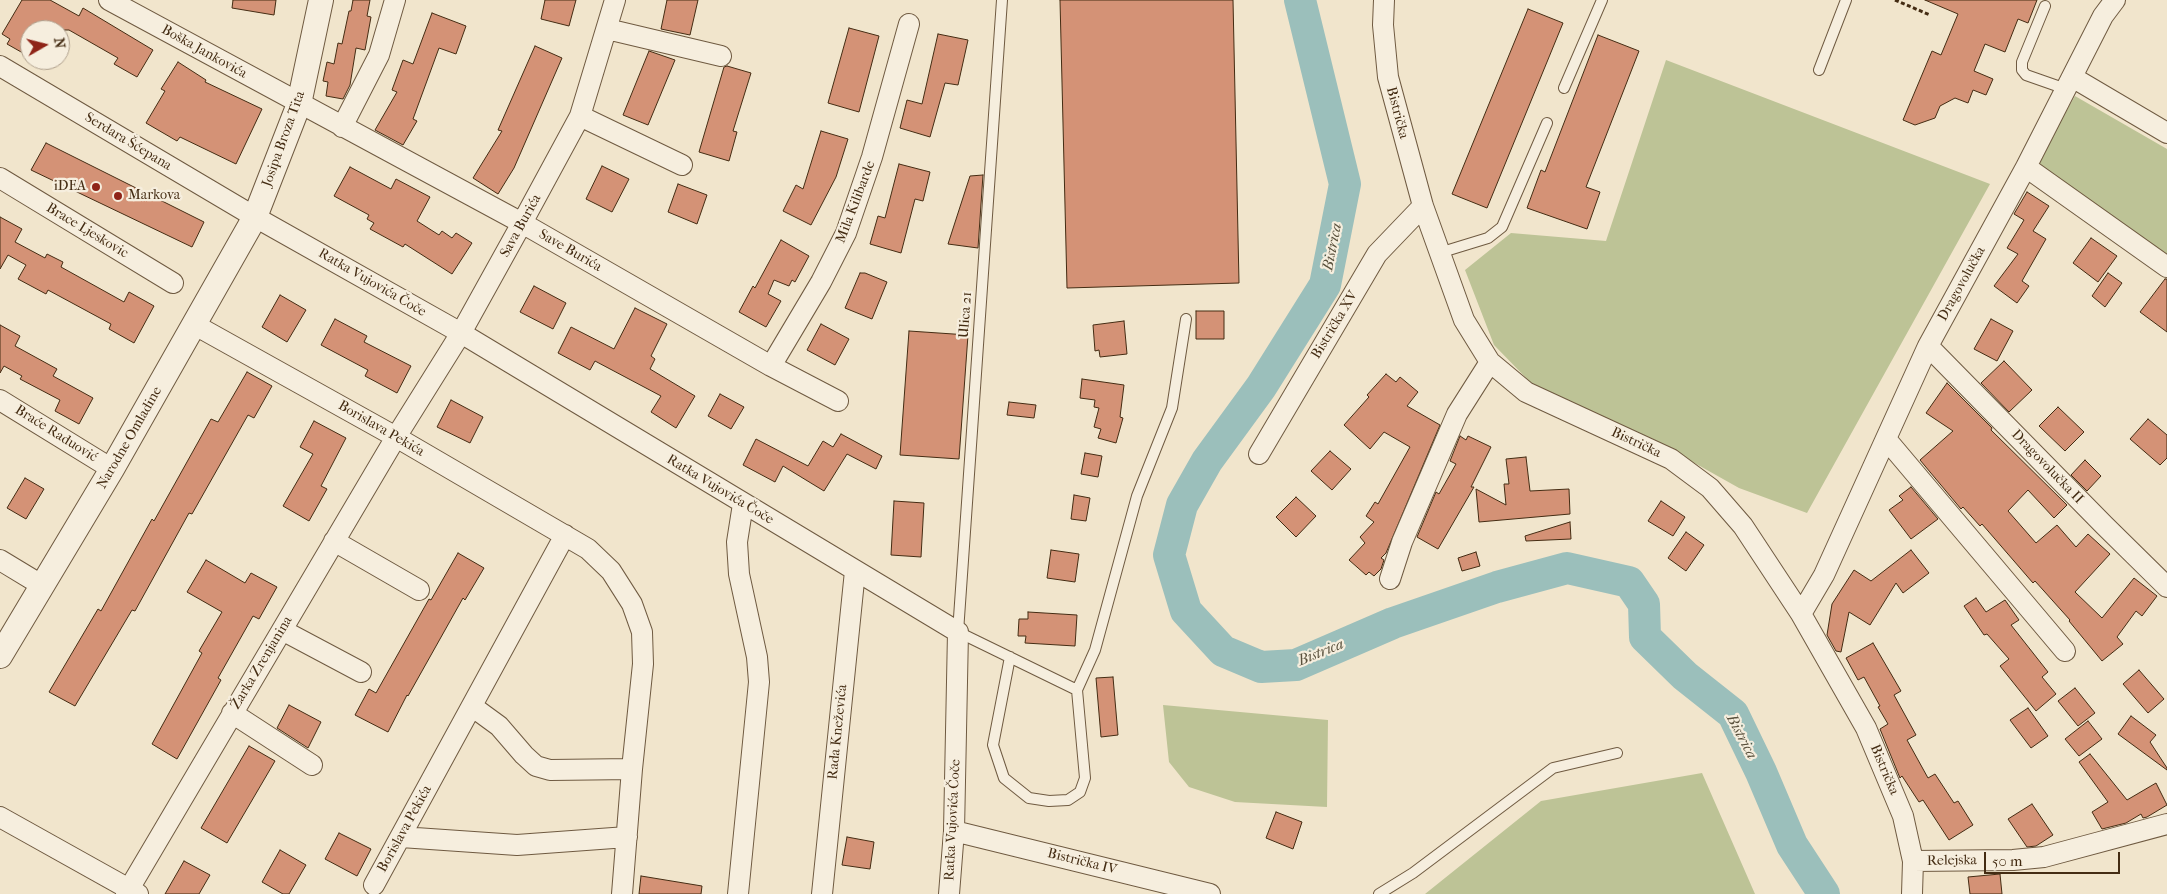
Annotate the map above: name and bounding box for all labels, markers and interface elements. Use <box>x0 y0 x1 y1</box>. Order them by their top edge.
north arrow <box>20 20 70 70</box>
street label: Boška Jankovića <box>158 22 250 82</box>
text: N <box>50 37 69 49</box>
street label: Bistrička <box>1382 85 1412 141</box>
street label: Josipa Broza Tita <box>259 89 309 189</box>
street label: Serdara Šćepana <box>81 109 175 175</box>
street label: Mila Kilibarde <box>833 159 879 245</box>
place label: iDEA <box>54 179 86 195</box>
marker: iDEA <box>90 181 102 193</box>
place label: Markova <box>128 188 180 204</box>
marker: Markova <box>112 190 124 202</box>
street label: Sava Burića <box>497 192 545 260</box>
street label: Brace Ljeskovic <box>43 200 131 262</box>
water label: Bistrica <box>1320 222 1346 272</box>
street label: Save Burića <box>536 226 604 276</box>
street label: Dragovolučka <box>1935 244 1989 324</box>
street label: Ratka Vujovića Čoče <box>315 245 429 321</box>
street label: Bistrička XV <box>1308 288 1362 362</box>
street label: Ulica 21 <box>956 291 976 339</box>
street label: Narodne Omladine <box>94 384 166 492</box>
street label: Borislava Pekića <box>335 398 427 460</box>
street label: Braće Raduović <box>12 402 100 466</box>
street label: Bistrička <box>1608 424 1664 462</box>
street label: Dragovolučka II <box>2007 426 2087 508</box>
street label: Ratka Vujovića Čoče <box>663 451 777 529</box>
street label: Žarka Zrenjanina <box>228 613 296 713</box>
water label: Bistrica <box>1295 636 1347 670</box>
street label: Rada Kneževića <box>825 683 851 781</box>
water label: Bistrica <box>1722 712 1760 762</box>
street label: Bistrička <box>1866 742 1902 798</box>
street label: Ratka Vujovića Čoče <box>941 759 965 881</box>
street label: Borislava Pekića <box>374 783 436 875</box>
scale bar <box>1987 842 2123 874</box>
street label: Bistrička IV <box>1046 845 1118 879</box>
street label: Relejska <box>1927 852 1977 870</box>
text: 50 m <box>1992 852 2022 870</box>

